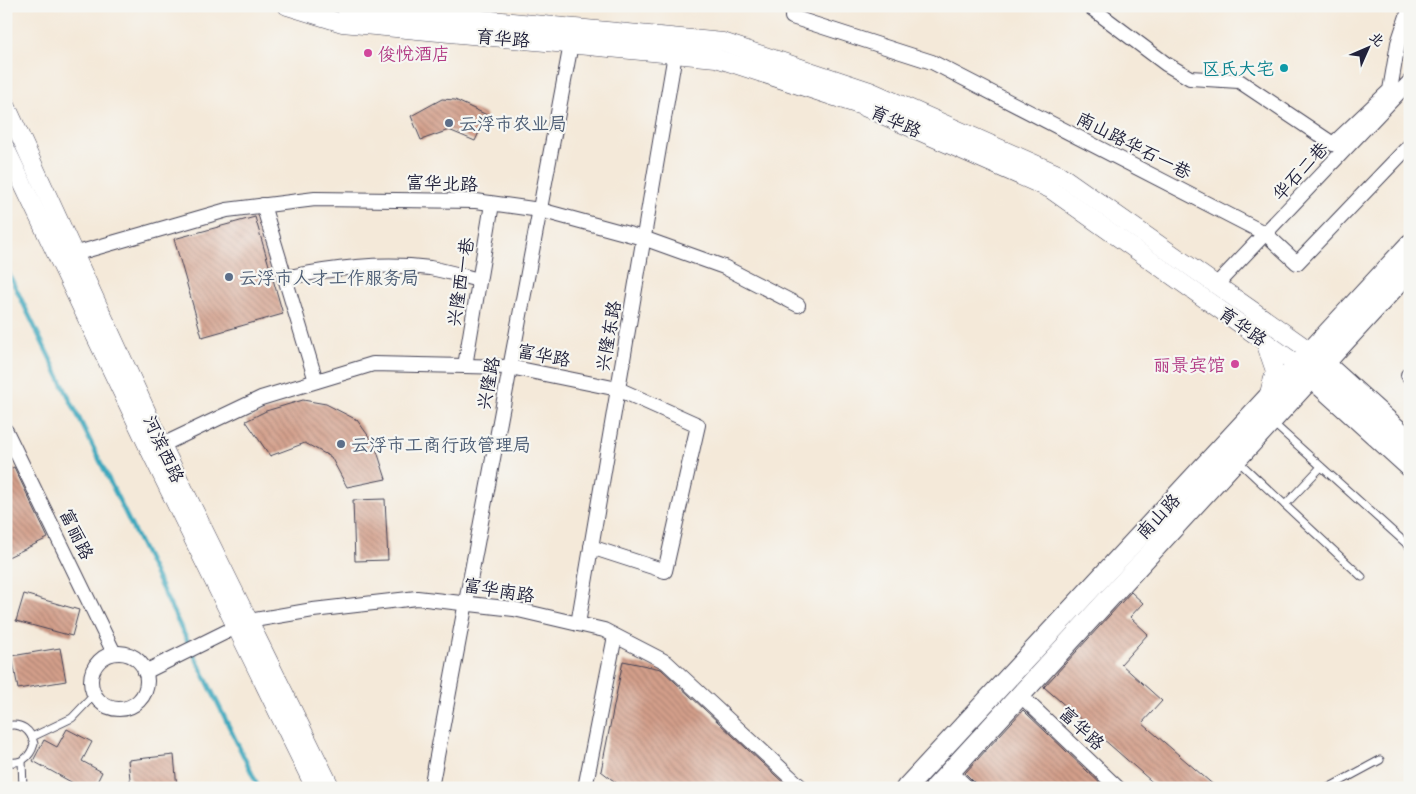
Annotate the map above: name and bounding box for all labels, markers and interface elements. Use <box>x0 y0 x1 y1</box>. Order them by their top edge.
north arrow <box>1344 22 1394 72</box>
street label: 育华路 <box>475 23 531 53</box>
text: 北 <box>1366 27 1389 50</box>
place label: 俊悦酒店 <box>378 41 450 66</box>
marker: 俊悦酒店 <box>362 47 374 59</box>
place label: 区氏大宅 <box>1202 56 1274 81</box>
marker: 区氏大宅 <box>1278 62 1290 74</box>
street label: 育华路 <box>866 99 926 143</box>
street label: 南山路华石一巷 <box>1072 105 1196 185</box>
place label: 云浮市农业局 <box>459 111 567 136</box>
marker: 云浮市农业局 <box>443 117 455 129</box>
street label: 华石二巷 <box>1266 136 1334 206</box>
street label: 富华北路 <box>406 169 478 197</box>
street label: 兴隆西一巷 <box>441 236 479 328</box>
place label: 云浮市人才工作服务局 <box>239 265 419 290</box>
marker: 云浮市人才工作服务局 <box>223 271 235 283</box>
street label: 兴隆东路 <box>589 298 627 374</box>
street label: 育华路 <box>1214 300 1272 352</box>
street label: 富华路 <box>515 338 573 372</box>
place label: 丽景宾馆 <box>1153 352 1225 377</box>
street label: 兴隆路 <box>471 354 505 412</box>
marker: 丽景宾馆 <box>1229 358 1241 370</box>
street label: 河滨西路 <box>137 411 191 487</box>
place label: 云浮市工商行政管理局 <box>351 432 531 457</box>
marker: 云浮市工商行政管理局 <box>335 438 347 450</box>
street label: 南山路 <box>1130 488 1186 544</box>
street label: 富丽路 <box>54 504 100 564</box>
street label: 富华南路 <box>461 572 537 608</box>
street label: 富华路 <box>1054 700 1110 756</box>

